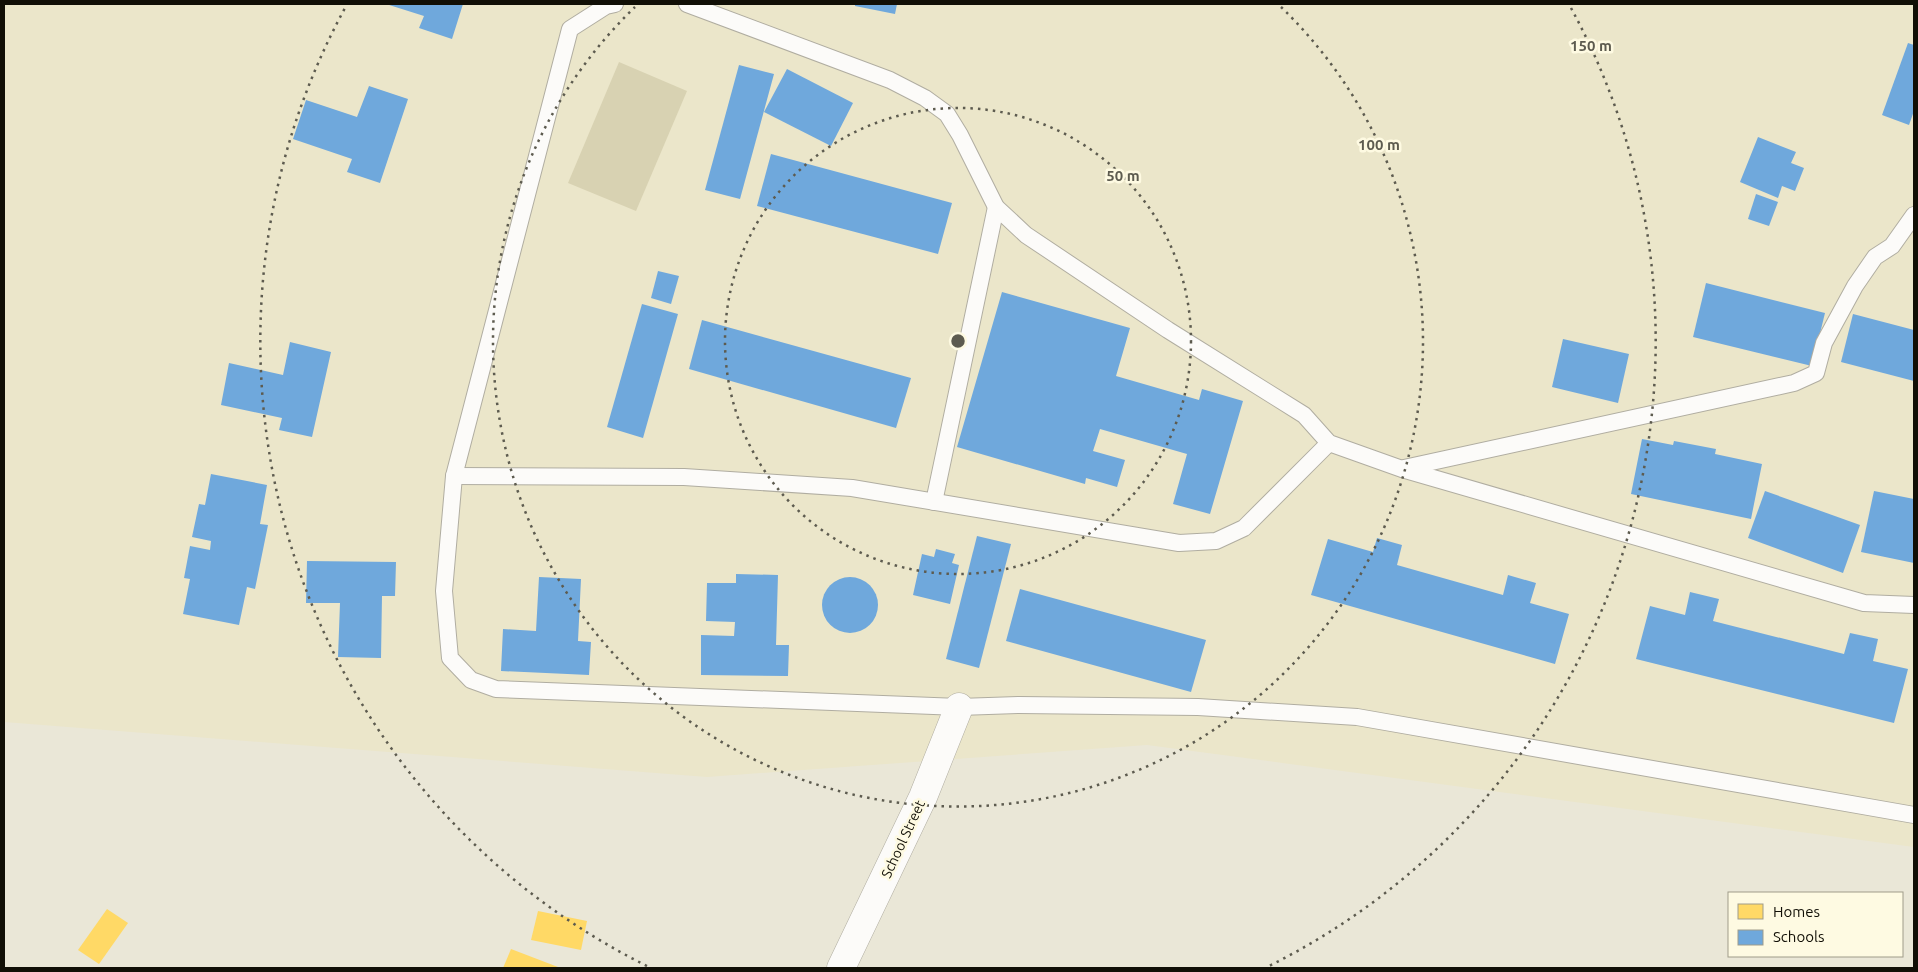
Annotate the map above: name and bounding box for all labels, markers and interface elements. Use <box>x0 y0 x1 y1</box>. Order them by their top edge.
text: 150 m <box>1570 37 1612 54</box>
text: 100 m <box>1358 136 1400 153</box>
text: 50 m <box>1106 167 1140 184</box>
centre of rings <box>949 332 967 350</box>
street label: School Street <box>878 797 928 881</box>
legend <box>1728 892 1903 957</box>
text: Homes <box>1773 903 1820 920</box>
text: Schools <box>1773 928 1824 945</box>

